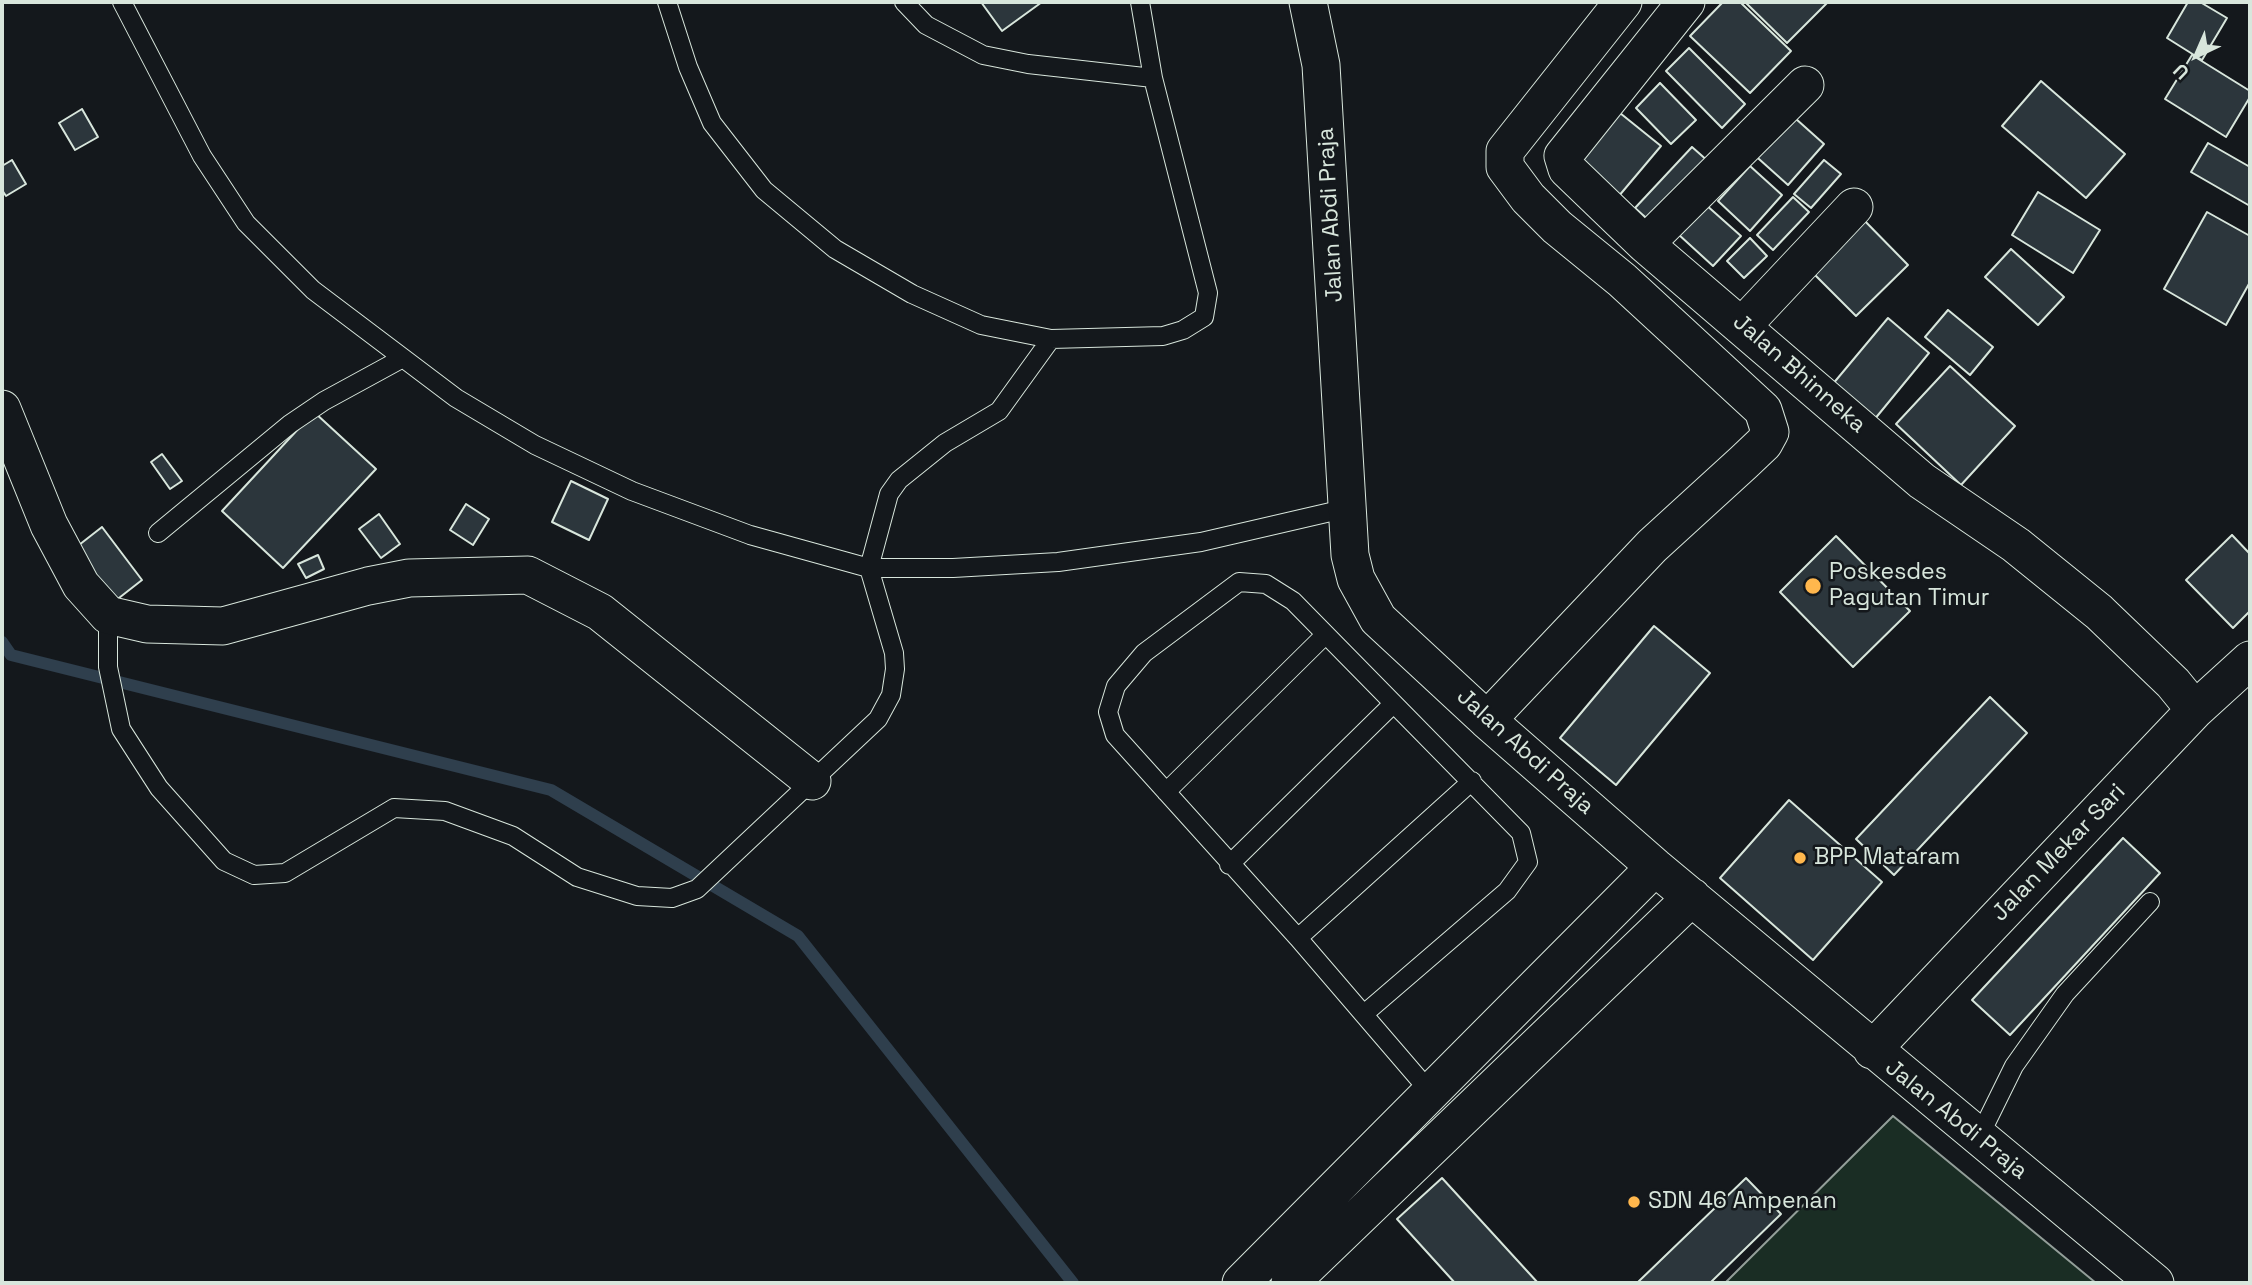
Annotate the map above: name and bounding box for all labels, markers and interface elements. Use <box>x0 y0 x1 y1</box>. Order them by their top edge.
north arrow <box>2161 21 2231 91</box>
text: U <box>2168 58 2194 85</box>
street label: Jalan Abdi Praja <box>1313 127 1349 303</box>
street label: Jalan Bhinneka <box>1727 309 1871 439</box>
place label: Poskesdes Pagutan Timur <box>1829 559 1989 613</box>
marker: Poskesdes Pagutan Timur <box>1803 576 1823 596</box>
street label: Jalan Abdi Praja <box>1451 683 1599 821</box>
street label: Jalan Mekar Sari <box>1986 779 2132 927</box>
place label: BPP Mataram <box>1814 844 1960 872</box>
marker: BPP Mataram <box>1792 850 1808 866</box>
street label: Jalan Abdi Praja <box>1879 1054 2033 1186</box>
place label: SDN 46 Ampenan <box>1648 1188 1837 1216</box>
marker: SDN 46 Ampenan <box>1626 1194 1642 1210</box>

